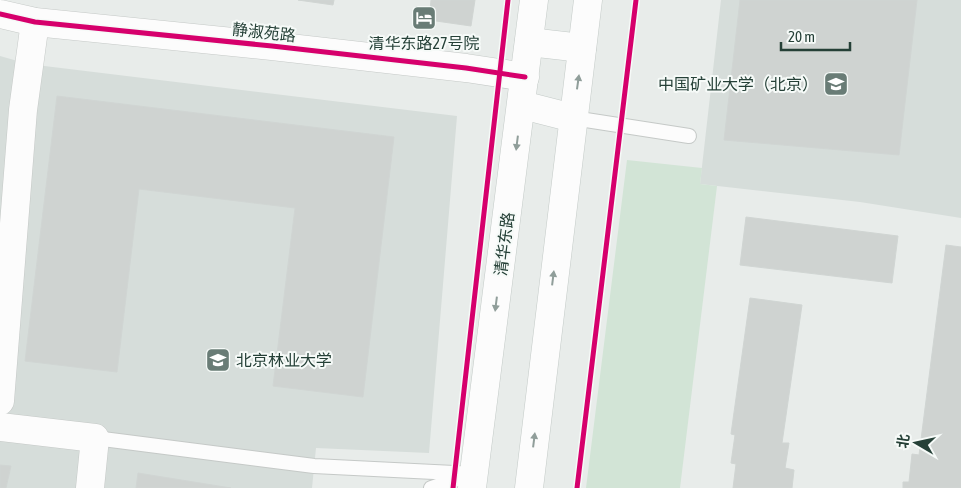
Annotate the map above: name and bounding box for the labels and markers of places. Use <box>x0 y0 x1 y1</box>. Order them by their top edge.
hotel icon: 清华东路27号院 <box>411 5 437 31</box>
place label: 清华东路27号院 <box>368 34 480 52</box>
school or university icon: 中国矿业大学（北京） <box>823 71 849 97</box>
place label: 中国矿业大学（北京） <box>658 75 818 93</box>
school or university icon: 北京林业大学 <box>205 347 231 373</box>
place label: 北京林业大学 <box>236 351 332 369</box>

